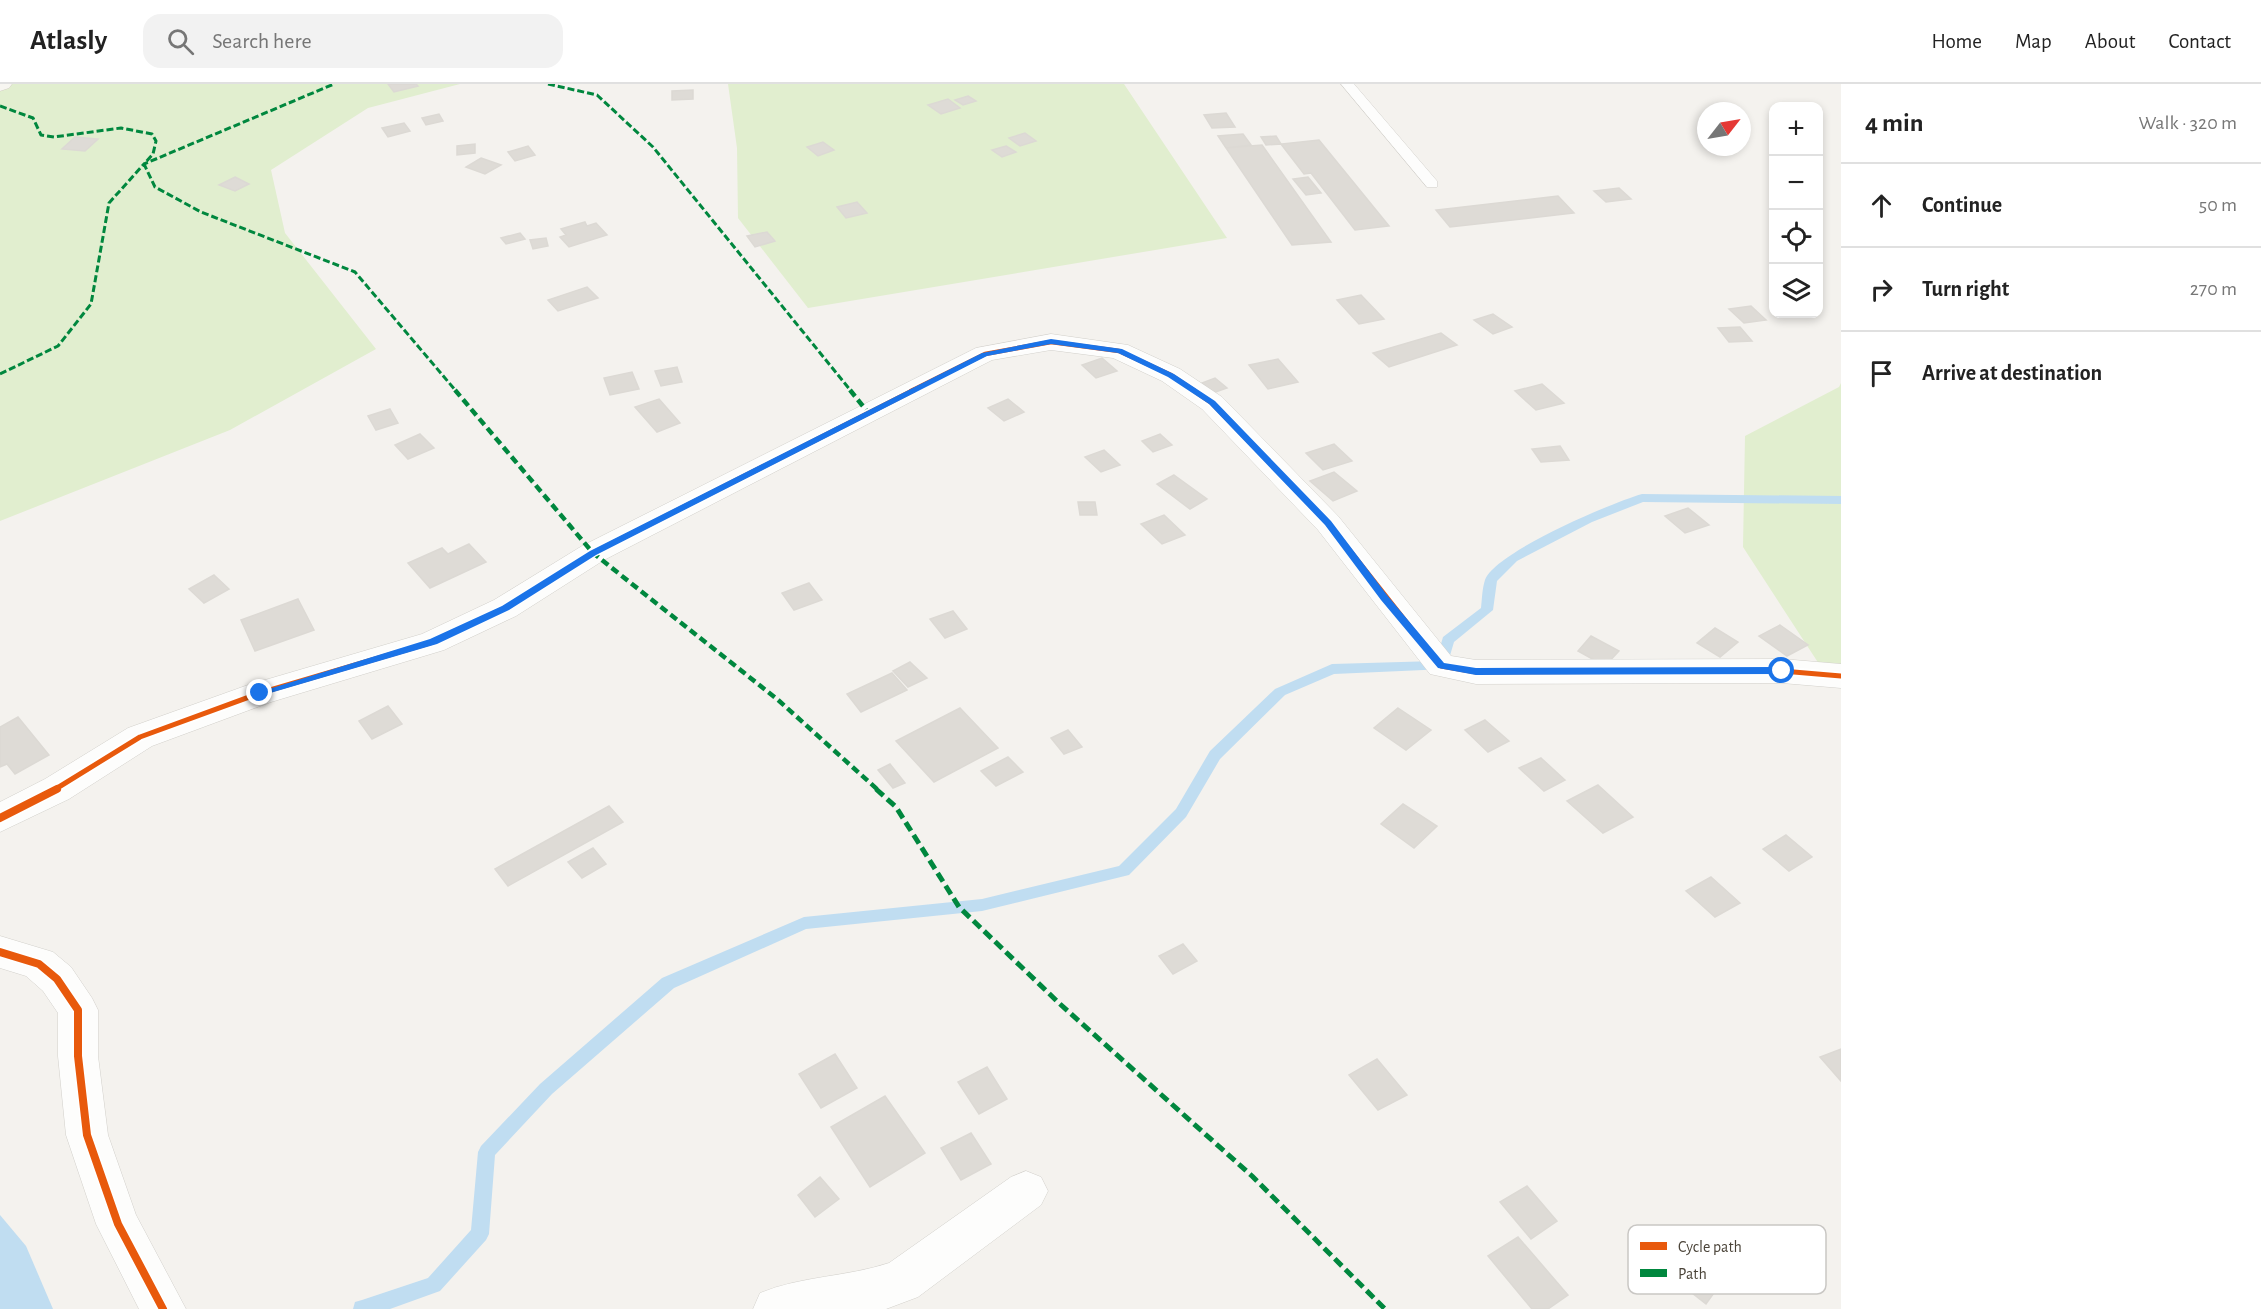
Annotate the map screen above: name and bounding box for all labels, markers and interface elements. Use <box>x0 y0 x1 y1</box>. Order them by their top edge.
search box <box>143 14 563 68</box>
icon: search <box>164 25 197 58</box>
text: Atlasly <box>30 27 107 55</box>
text: Search here <box>212 30 312 52</box>
text: Home <box>1931 31 1982 52</box>
text: Map <box>2015 31 2052 52</box>
text: About <box>2085 31 2135 52</box>
text: Contact <box>2168 31 2231 52</box>
north arrow <box>1697 102 1751 156</box>
map controls <box>1769 102 1823 318</box>
button: + <box>1769 102 1823 156</box>
text: 4 min <box>1865 110 1924 136</box>
text: Walk · 320 m <box>2139 113 2237 133</box>
button: − <box>1769 156 1823 210</box>
icon: ahead <box>1865 189 1898 222</box>
text: Continue <box>1922 194 2002 216</box>
text: 50 m <box>2199 195 2237 215</box>
button: locate <box>1769 210 1823 264</box>
button: layers <box>1769 264 1823 318</box>
icon: right <box>1865 273 1898 306</box>
text: Turn right <box>1922 278 2009 300</box>
text: 270 m <box>2190 279 2237 299</box>
icon: arrive <box>1865 357 1898 390</box>
text: Arrive at destination <box>1922 362 2102 384</box>
route start <box>1768 657 1794 683</box>
route end <box>246 679 272 705</box>
legend <box>1628 1225 1826 1294</box>
text: Cycle path <box>1678 1239 1742 1256</box>
text: Path <box>1678 1266 1707 1282</box>

